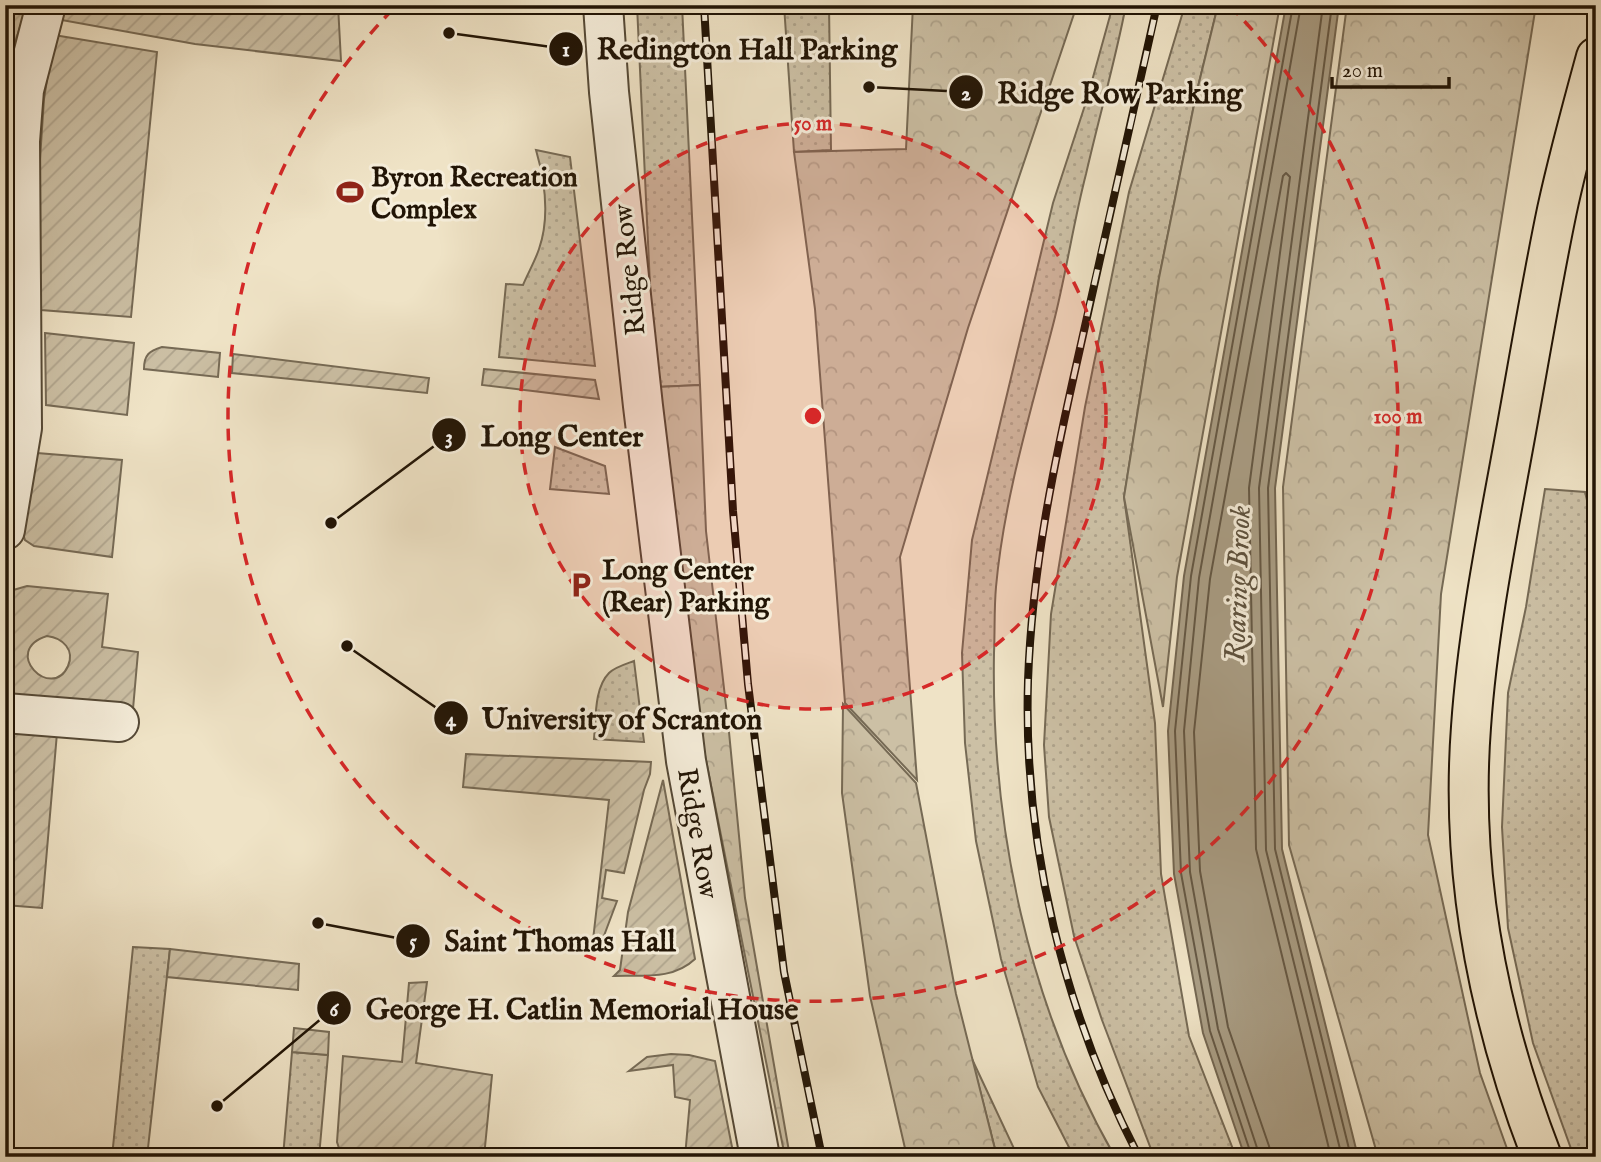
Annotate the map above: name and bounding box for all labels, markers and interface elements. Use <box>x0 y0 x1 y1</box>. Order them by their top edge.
callout: Redington Hall Parking <box>548 23 912 74</box>
text: Redington Hall Parking <box>597 32 899 70</box>
text: 1 <box>562 37 570 64</box>
scale bar <box>1332 46 1449 90</box>
text: 20 m <box>1342 58 1383 85</box>
callout: Ridge Row Parking <box>948 67 1256 118</box>
text: Ridge Row Parking <box>997 76 1244 114</box>
text: 2 <box>961 81 971 108</box>
text: 50 m <box>794 111 833 138</box>
place label: Byron Recreation Complex <box>371 161 578 228</box>
sports icon: Byron Recreation Complex <box>335 177 365 207</box>
street label: Ridge Row <box>606 202 655 337</box>
centre of rings <box>801 404 825 428</box>
text: 100 m <box>1373 404 1423 431</box>
callout: Long Center <box>431 410 657 461</box>
text: Long Center <box>481 419 644 457</box>
text: 3 <box>445 424 453 451</box>
water label: Roaring Brook <box>1217 505 1261 663</box>
place label: Long Center (Rear) Parking <box>602 554 770 621</box>
parking icon: Long Center (Rear) Parking <box>566 570 596 600</box>
callout: University of Scranton <box>433 693 776 744</box>
text: University of Scranton <box>482 702 762 740</box>
text: 4 <box>446 707 457 734</box>
street label: Ridge Row <box>668 765 725 902</box>
callout: Saint Thomas Hall <box>395 915 690 966</box>
text: Saint Thomas Hall <box>444 924 677 962</box>
text: 5 <box>409 929 417 956</box>
callout: George H. Catlin Memorial House <box>317 983 812 1034</box>
text: George H. Catlin Memorial House <box>366 992 798 1030</box>
text: 6 <box>330 997 340 1024</box>

